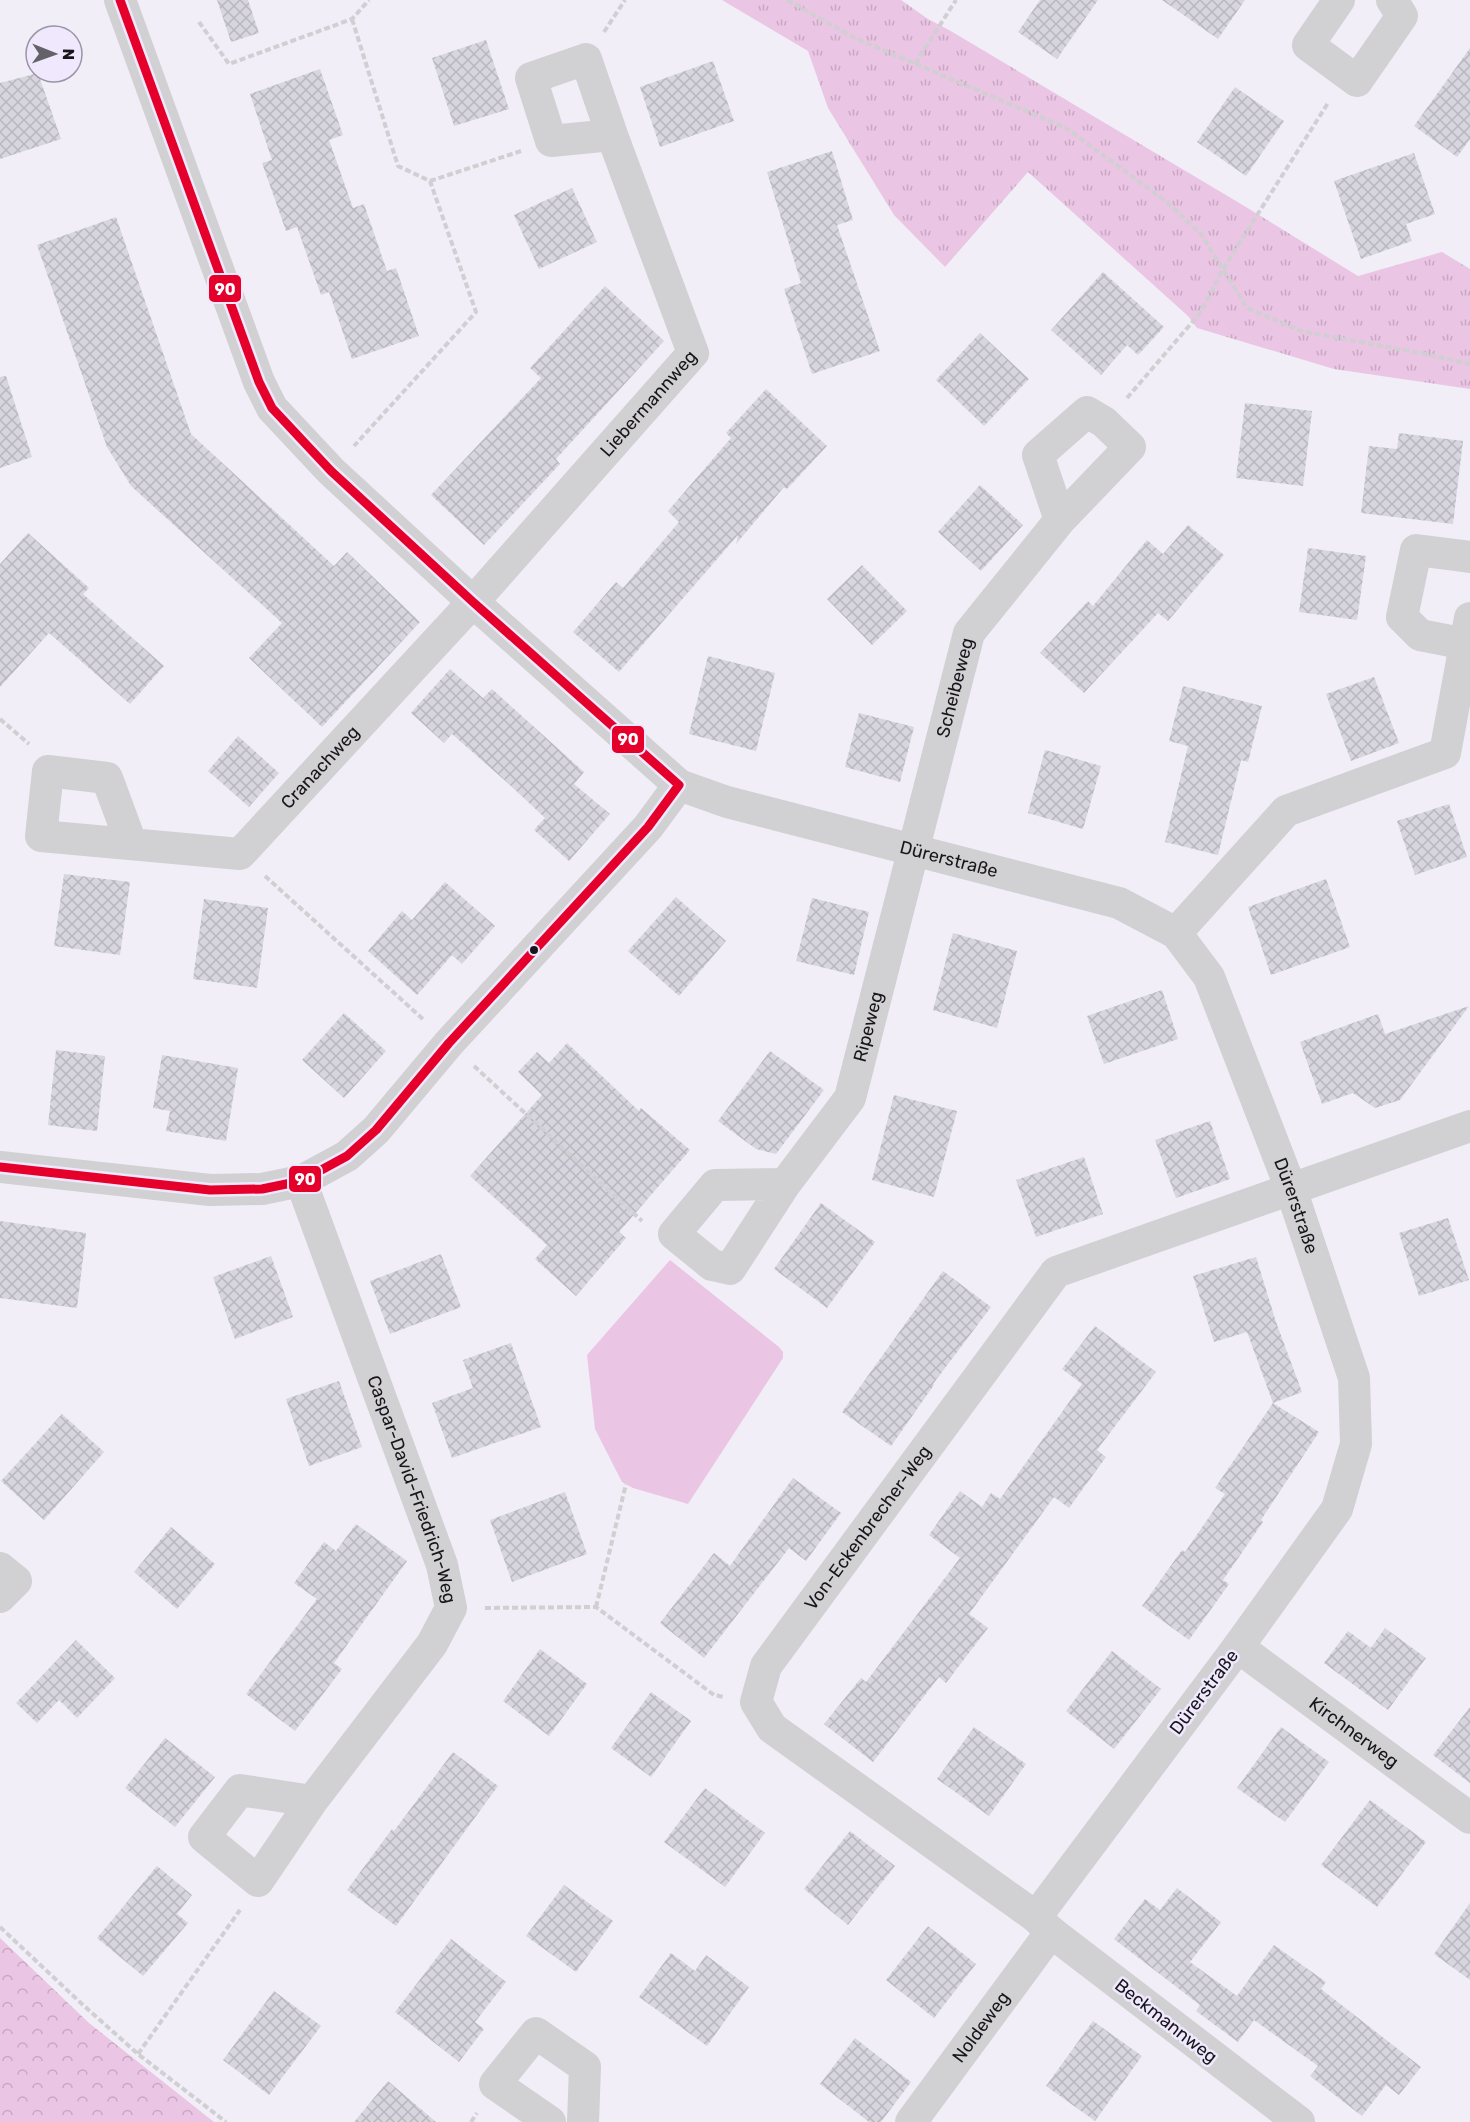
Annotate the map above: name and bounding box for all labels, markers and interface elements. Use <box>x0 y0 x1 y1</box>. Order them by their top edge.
north arrow <box>24 24 84 84</box>
text: N <box>59 48 78 60</box>
line badge: 90 <box>208 274 242 303</box>
text: 90 <box>214 280 236 299</box>
street label: Liebermannweg <box>595 346 701 461</box>
street label: Scheibeweg <box>932 635 978 740</box>
street label: Cranachweg <box>276 721 364 813</box>
line badge: 90 <box>611 725 645 754</box>
text: 90 <box>617 730 639 749</box>
street label: Dürerstraße <box>897 836 1000 882</box>
unlabelled marker <box>528 944 540 956</box>
street label: Ripeweg <box>849 989 888 1064</box>
street label: Dürerstraße <box>1269 1155 1323 1257</box>
line badge: 90 <box>288 1165 322 1193</box>
text: 90 <box>294 1170 316 1189</box>
street label: Caspar-David-Friedrich-Weg <box>362 1372 461 1605</box>
street label: Von-Eckenbrecher-Weg <box>800 1441 936 1614</box>
street label: Dürerstraße <box>1165 1645 1243 1739</box>
street label: Kirchnerweg <box>1305 1692 1403 1773</box>
street label: Beckmannweg <box>1110 1974 1222 2068</box>
street label: Noldeweg <box>948 1987 1014 2067</box>

